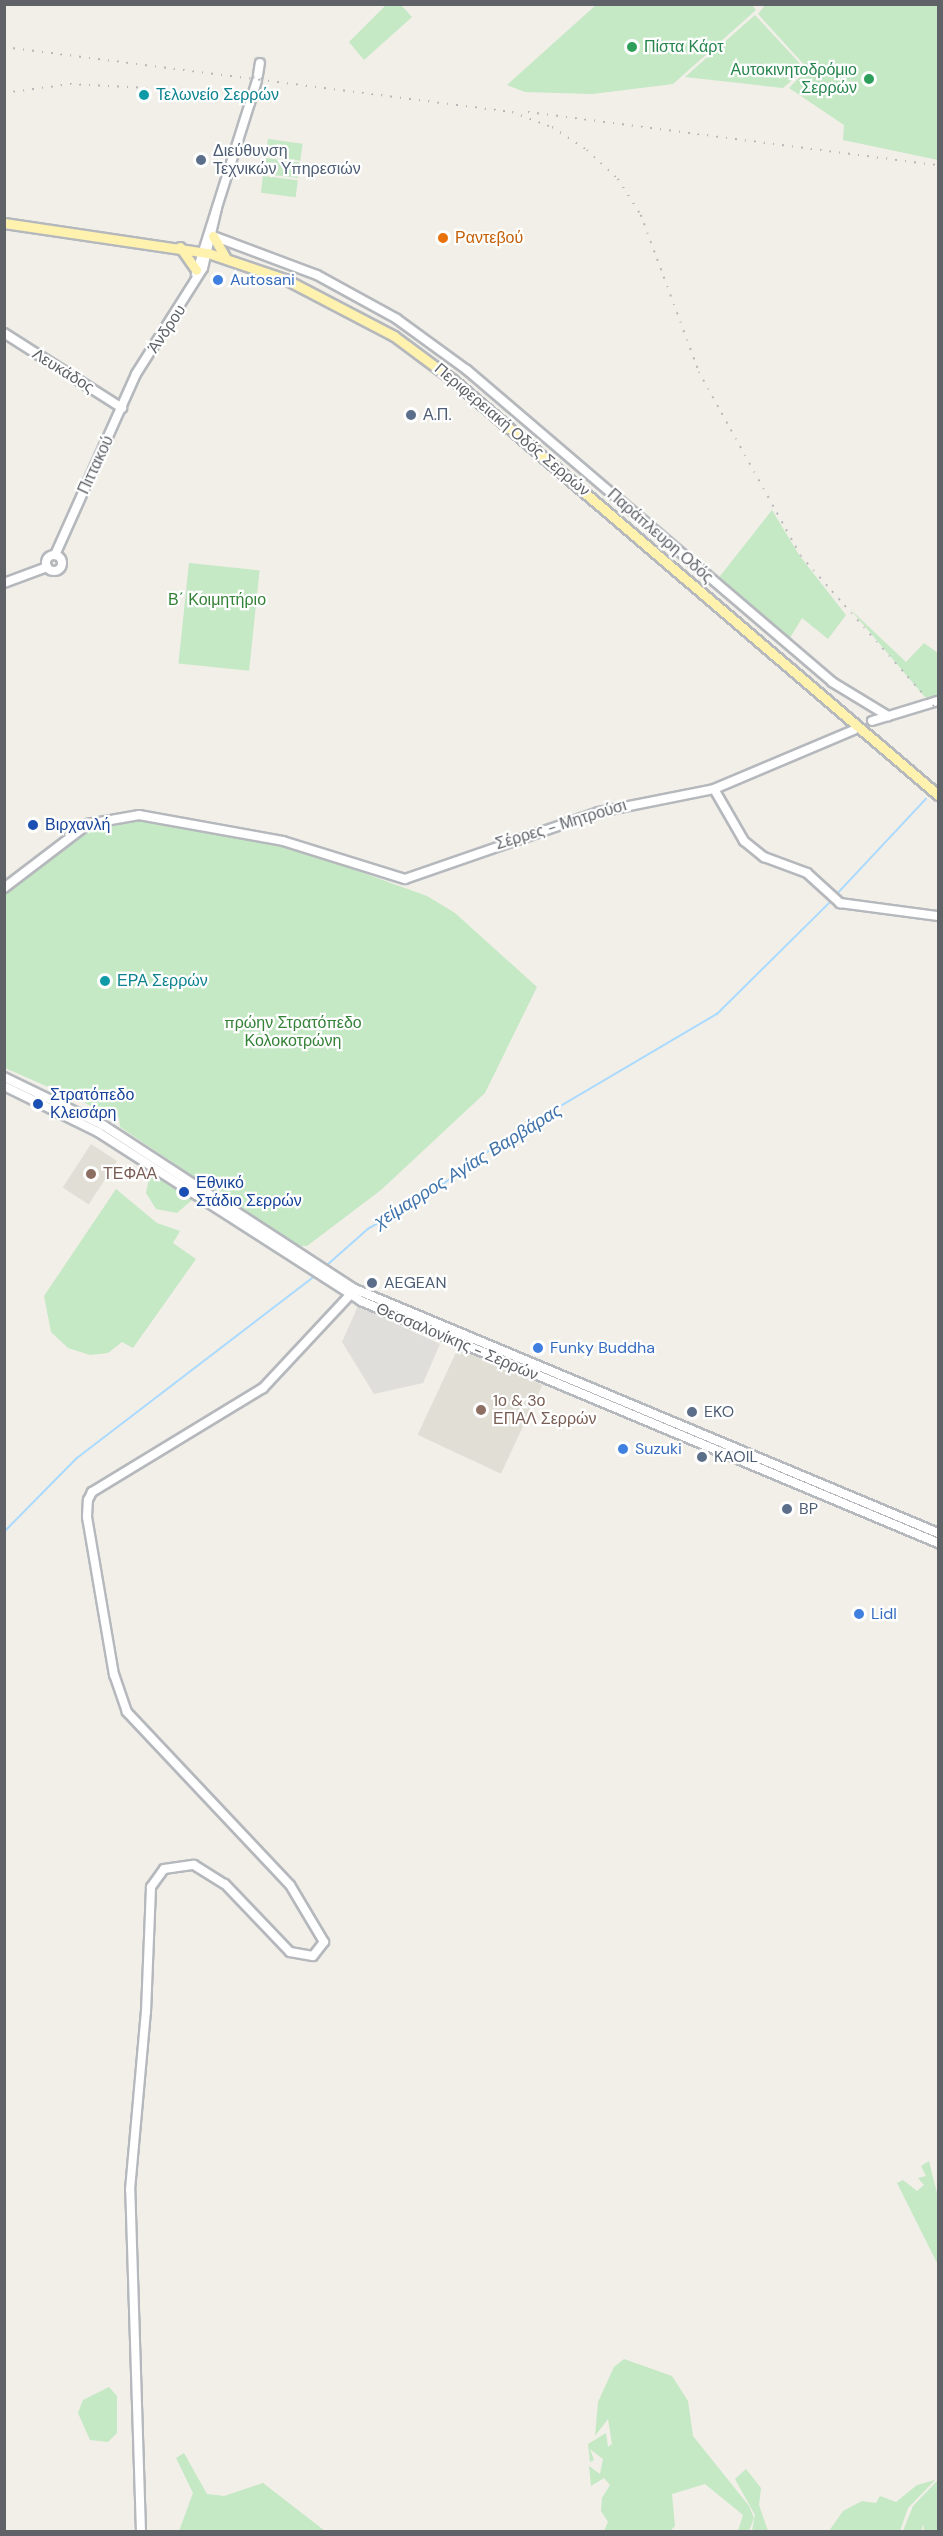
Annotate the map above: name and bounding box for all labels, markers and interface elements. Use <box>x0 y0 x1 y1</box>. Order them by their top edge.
place label: Πίστα Κάρτ <box>644 37 724 57</box>
marker: Πίστα Κάρτ <box>625 40 639 54</box>
place label: Αυτοκινητοδρόμιο Σερρών <box>731 60 857 98</box>
marker: Αυτοκινητοδρόμιο Σερρών <box>862 72 876 86</box>
place label: Τελωνείο Σερρών <box>156 85 279 105</box>
marker: Τελωνείο Σερρών <box>137 88 151 102</box>
place label: Διεύθυνση Τεχνικών Υπηρεσιών <box>213 141 361 179</box>
marker: Διεύθυνση Τεχνικών Υπηρεσιών <box>194 153 208 167</box>
place label: Ραντεβού <box>455 228 523 248</box>
marker: Ραντεβού <box>436 231 450 245</box>
place label: Autosani <box>230 270 295 290</box>
marker: Autosani <box>211 273 225 287</box>
street label: Άνδρου <box>144 301 190 357</box>
street label: Λευκάδος <box>29 345 97 397</box>
street label: Περιφερειακή Οδός Σερρών <box>430 359 594 501</box>
place label: Α.Π. <box>423 405 452 425</box>
marker: Α.Π. <box>404 408 418 422</box>
street label: Πιττακού <box>74 433 118 497</box>
street label: Παράπλευρη Οδός <box>603 485 717 587</box>
park label: Β΄ Κοιμητήριο <box>168 590 266 610</box>
street label: Σέρρες - Μητρούσι <box>493 796 629 854</box>
place label: Βιρχανλή <box>45 815 110 835</box>
marker: Βιρχανλή <box>26 818 40 832</box>
place label: ΕΡΑ Σερρών <box>117 971 208 991</box>
marker: ΕΡΑ Σερρών <box>98 974 112 988</box>
park label: πρώην Στρατόπεδο Κολοκοτρώνη <box>224 1013 362 1051</box>
place label: Στρατόπεδο Κλεισάρη <box>50 1085 134 1123</box>
marker: Στρατόπεδο Κλεισάρη <box>31 1097 45 1111</box>
water label: χείμαρρος Αγίας Βαρβάρας <box>370 1099 566 1233</box>
place label: ΤΕΦΑΑ <box>103 1164 157 1184</box>
marker: ΤΕΦΑΑ <box>84 1167 98 1181</box>
place label: Εθνικό Στάδιο Σερρών <box>196 1173 302 1211</box>
marker: Εθνικό Στάδιο Σερρών <box>177 1185 191 1199</box>
place label: AEGEAN <box>384 1273 447 1293</box>
marker: AEGEAN <box>365 1276 379 1290</box>
street label: Θεσσαλονίκης - Σερρών <box>373 1299 541 1385</box>
place label: Funky Buddha <box>550 1338 655 1358</box>
marker: Funky Buddha <box>531 1341 545 1355</box>
place label: 1ο & 3ο ΕΠΑΛ Σερρών <box>493 1391 597 1429</box>
place label: EKO <box>704 1402 734 1422</box>
marker: 1ο & 3ο ΕΠΑΛ Σερρών <box>474 1403 488 1417</box>
marker: EKO <box>685 1405 699 1419</box>
place label: Suzuki <box>635 1439 682 1459</box>
marker: Suzuki <box>616 1442 630 1456</box>
place label: KAOIL <box>714 1447 758 1467</box>
marker: KAOIL <box>695 1450 709 1464</box>
place label: BP <box>799 1499 818 1519</box>
marker: BP <box>780 1502 794 1516</box>
place label: Lidl <box>871 1604 897 1624</box>
marker: Lidl <box>852 1607 866 1621</box>

